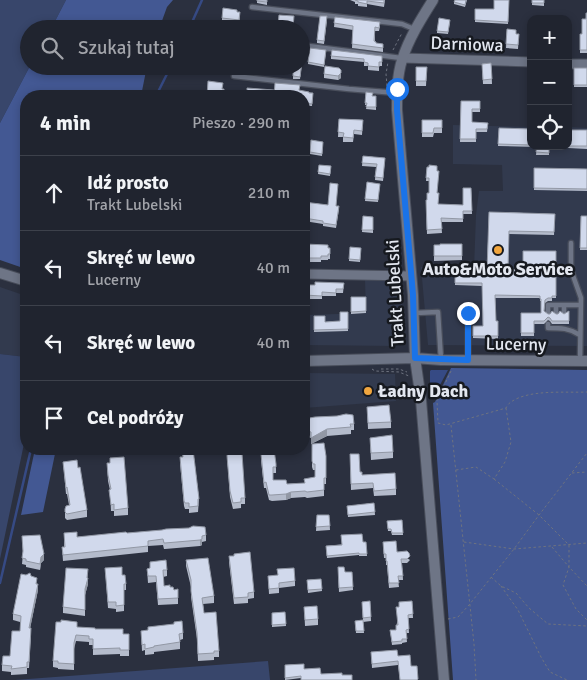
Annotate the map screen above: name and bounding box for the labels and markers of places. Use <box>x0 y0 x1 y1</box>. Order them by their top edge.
marker: Auto&Moto Service <box>492 244 504 256</box>
place label: Auto&Moto Service <box>423 258 574 280</box>
place label: Ładny Dach <box>377 380 468 402</box>
marker: Ładny Dach <box>362 385 374 397</box>

